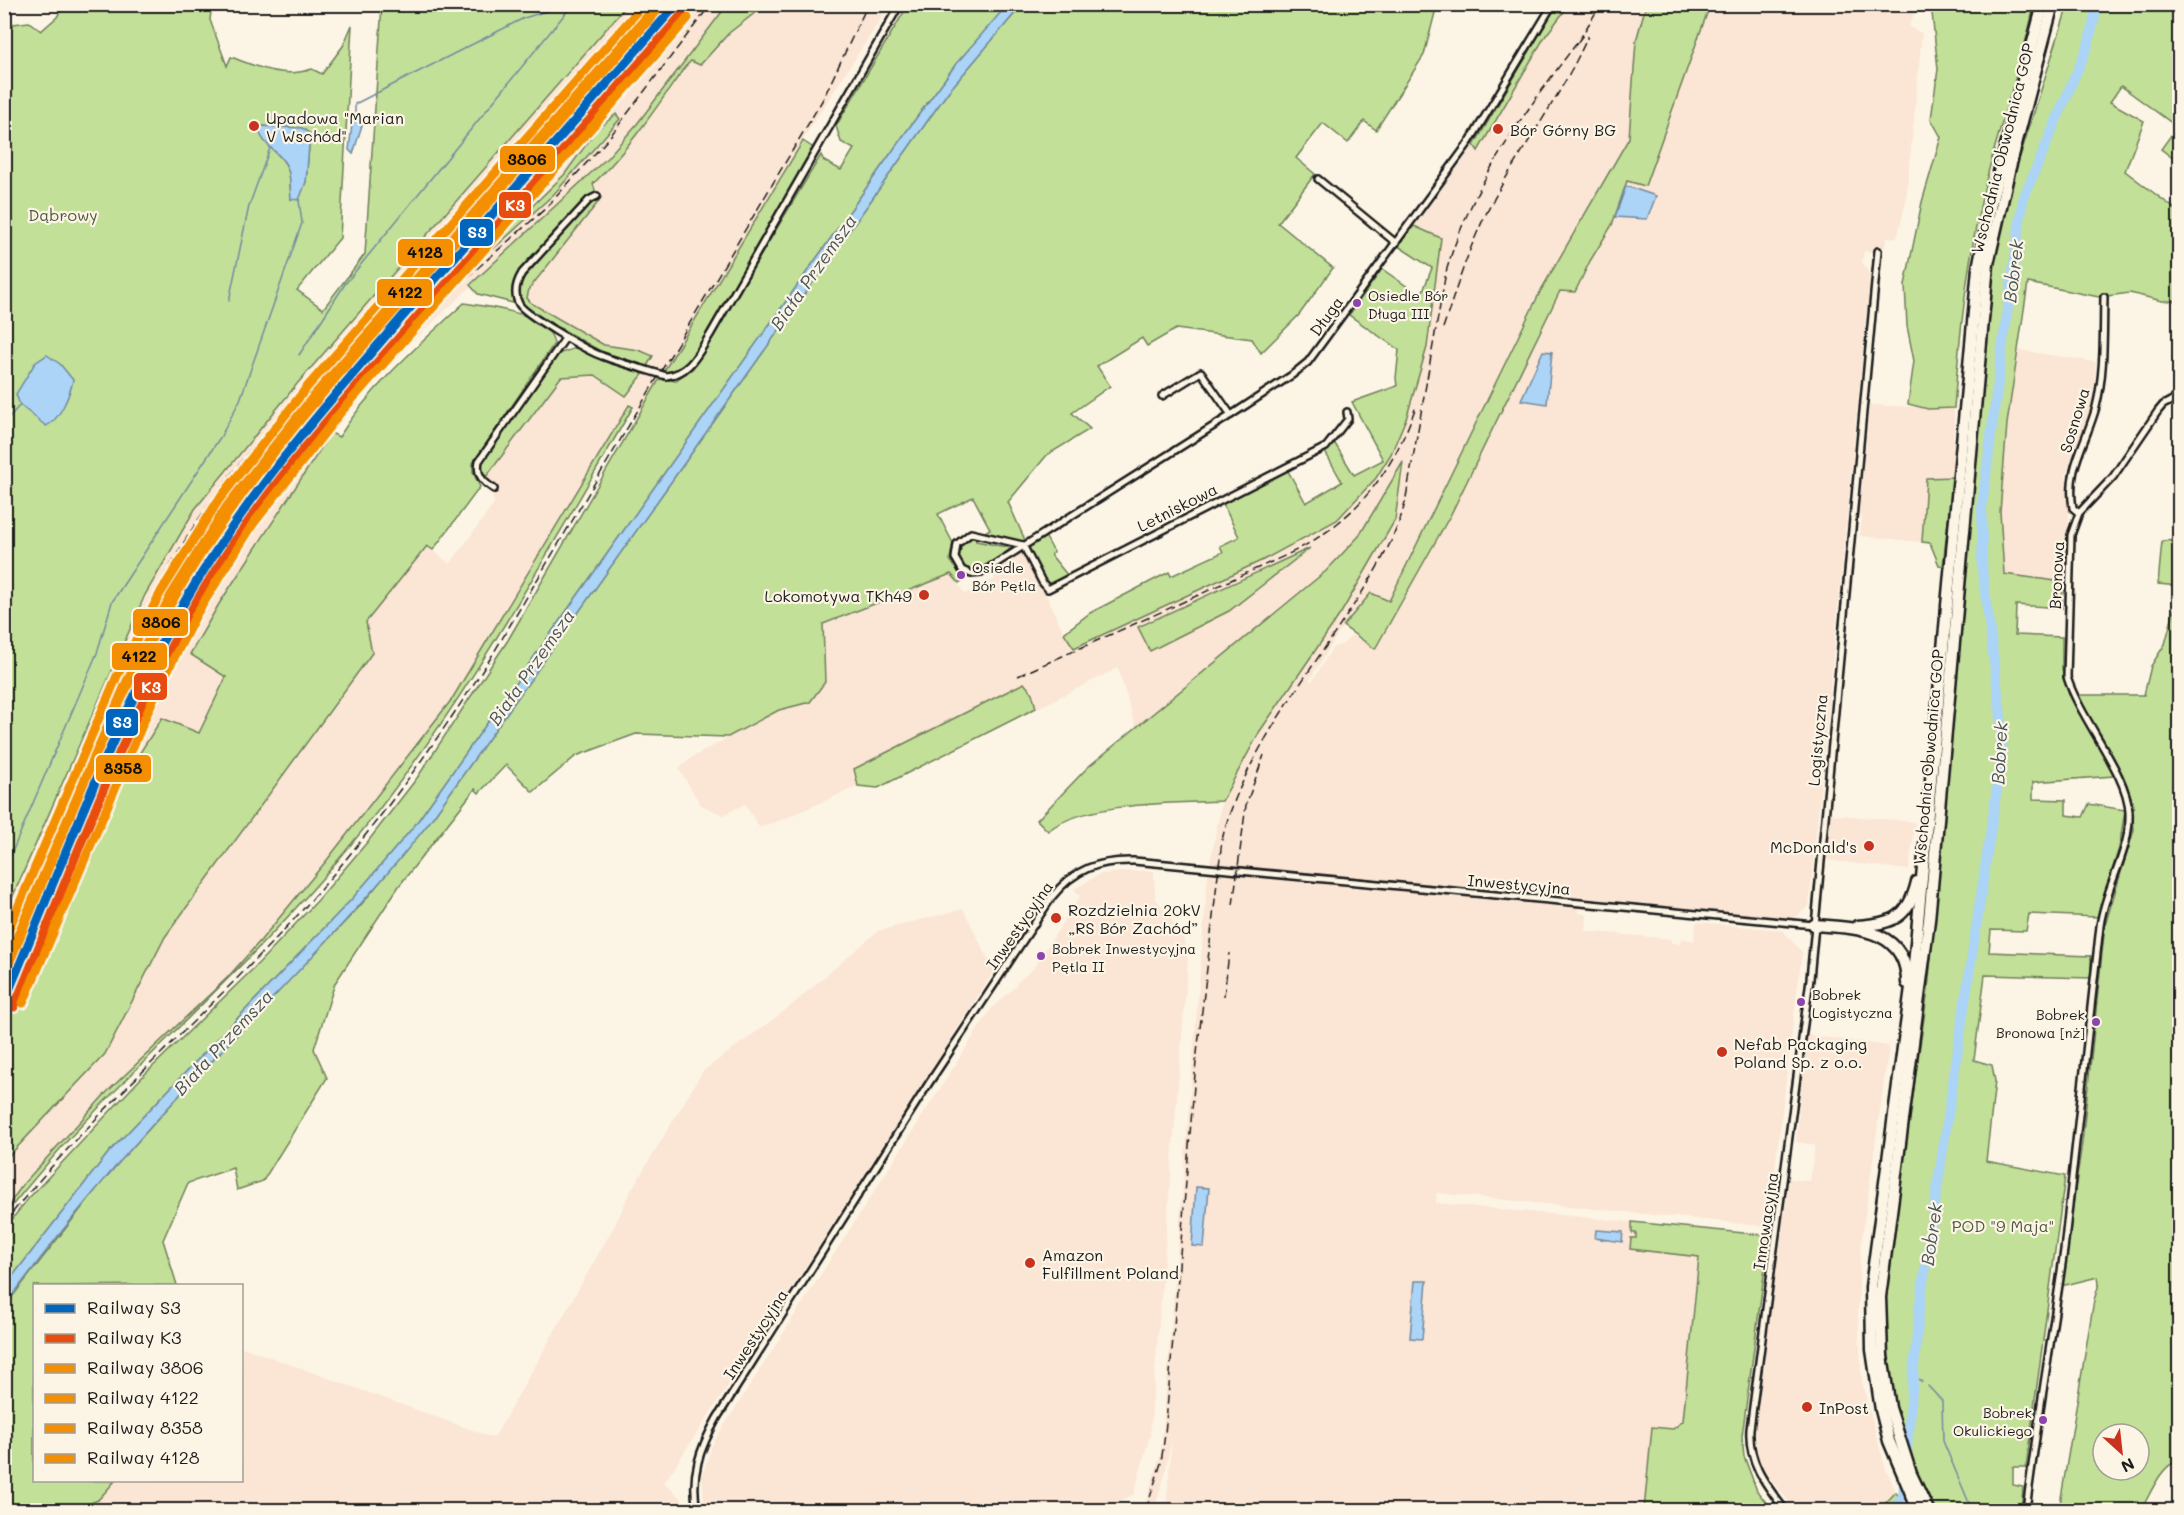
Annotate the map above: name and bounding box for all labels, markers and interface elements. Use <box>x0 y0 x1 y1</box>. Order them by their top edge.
street label: Wschodnia Obwodnica GOP <box>1966 40 2038 255</box>
place label: Upadowa "Marian V Wschód" <box>266 107 404 146</box>
marker: Upadowa "Marian V Wschód" <box>247 119 261 133</box>
place label: Bór Górny BG <box>1510 119 1616 140</box>
marker: Bór Górny BG <box>1491 122 1505 136</box>
line badge: 3806 <box>499 145 556 173</box>
text: 3806 <box>507 148 547 169</box>
line badge: K3 <box>498 191 532 219</box>
text: K3 <box>505 194 525 215</box>
park label: Dąbrowy <box>28 204 98 225</box>
water label: Biała Przemsza <box>764 209 862 335</box>
line badge: S3 <box>459 218 494 247</box>
text: S3 <box>467 221 487 242</box>
line badge: 4128 <box>397 238 454 267</box>
water label: Bobrek <box>1997 238 2029 304</box>
text: 4128 <box>407 241 443 262</box>
line badge: 4122 <box>376 278 433 307</box>
text: 4122 <box>387 281 423 302</box>
place label: Osiedle Bór Długa III <box>1368 286 1448 323</box>
street label: Długa <box>1305 292 1347 340</box>
marker: Osiedle Bór Długa III <box>1351 297 1363 309</box>
street label: Sosnowa <box>2054 385 2094 455</box>
street label: Letniskowa <box>1133 478 1221 536</box>
street label: Bronowa <box>2044 540 2068 610</box>
place label: Osiedle Bór Pętla <box>972 558 1036 595</box>
marker: Osiedle Bór Pętla <box>955 569 967 581</box>
place label: Lokomotywa TKh49 <box>764 585 912 606</box>
marker: Lokomotywa TKh49 <box>917 588 931 602</box>
water label: Biała Przemsza <box>482 604 580 730</box>
line badge: 3806 <box>132 608 189 637</box>
text: 3806 <box>141 611 181 632</box>
line badge: 4122 <box>111 642 168 671</box>
text: 4122 <box>121 645 157 666</box>
street label: Wschodnia Obwodnica GOP <box>1908 648 1948 866</box>
line badge: K3 <box>133 672 168 701</box>
text: K3 <box>141 676 161 697</box>
street label: Logistyczna <box>1803 693 1831 787</box>
line badge: S3 <box>105 708 139 737</box>
text: S3 <box>112 711 132 732</box>
water label: Bobrek <box>1985 720 2013 785</box>
line badge: 8358 <box>95 754 152 783</box>
text: 8358 <box>104 757 142 778</box>
place label: McDonald's <box>1770 836 1857 857</box>
marker: McDonald's <box>1862 839 1876 853</box>
street label: Inwestycyjna <box>1467 869 1571 899</box>
street label: Inwestycyjna <box>981 877 1057 973</box>
place label: Rozdzielnia 20kV „RS Bór Zachód” <box>1068 899 1201 938</box>
marker: Rozdzielnia 20kV „RS Bór Zachód” <box>1049 911 1063 925</box>
place label: Bobrek Inwestycyjna Pętla II <box>1052 939 1196 976</box>
marker: Bobrek Inwestycyjna Pętla II <box>1035 950 1047 962</box>
water label: Biała Przemsza <box>168 984 278 1100</box>
place label: Bobrek Logistyczna <box>1812 985 1893 1022</box>
marker: Bobrek Logistyczna <box>1795 996 1807 1008</box>
place label: Bobrek Bronowa [nż] <box>1996 1005 2085 1042</box>
marker: Bobrek Bronowa [nż] <box>2090 1016 2102 1028</box>
place label: Nefab Packaging Poland Sp. z o.o. <box>1734 1033 1867 1072</box>
marker: Nefab Packaging Poland Sp. z o.o. <box>1715 1045 1729 1059</box>
street label: Innowacyjna <box>1748 1171 1782 1271</box>
water label: Bobrek <box>1915 1201 1947 1267</box>
park label: POD "9 Maja" <box>1952 1215 2054 1236</box>
place label: Amazon Fulfillment Poland <box>1042 1244 1179 1283</box>
marker: Amazon Fulfillment Poland <box>1023 1256 1037 1270</box>
legend <box>33 1284 243 1482</box>
street label: Inwestycyjna <box>718 1285 792 1383</box>
text: Railway S3 <box>87 1295 181 1319</box>
text: Railway K3 <box>87 1325 182 1349</box>
text: Railway 3806 <box>87 1355 204 1379</box>
text: Railway 4122 <box>87 1385 199 1409</box>
place label: InPost <box>1819 1397 1869 1418</box>
marker: InPost <box>1800 1400 1814 1414</box>
place label: Bobrek Okulickiego <box>1953 1403 2032 1440</box>
marker: Bobrek Okulickiego <box>2037 1414 2049 1426</box>
text: Railway 8358 <box>87 1415 203 1439</box>
north arrow <box>2091 1422 2151 1482</box>
text: Railway 4128 <box>87 1445 200 1469</box>
text: N <box>2118 1454 2138 1478</box>

